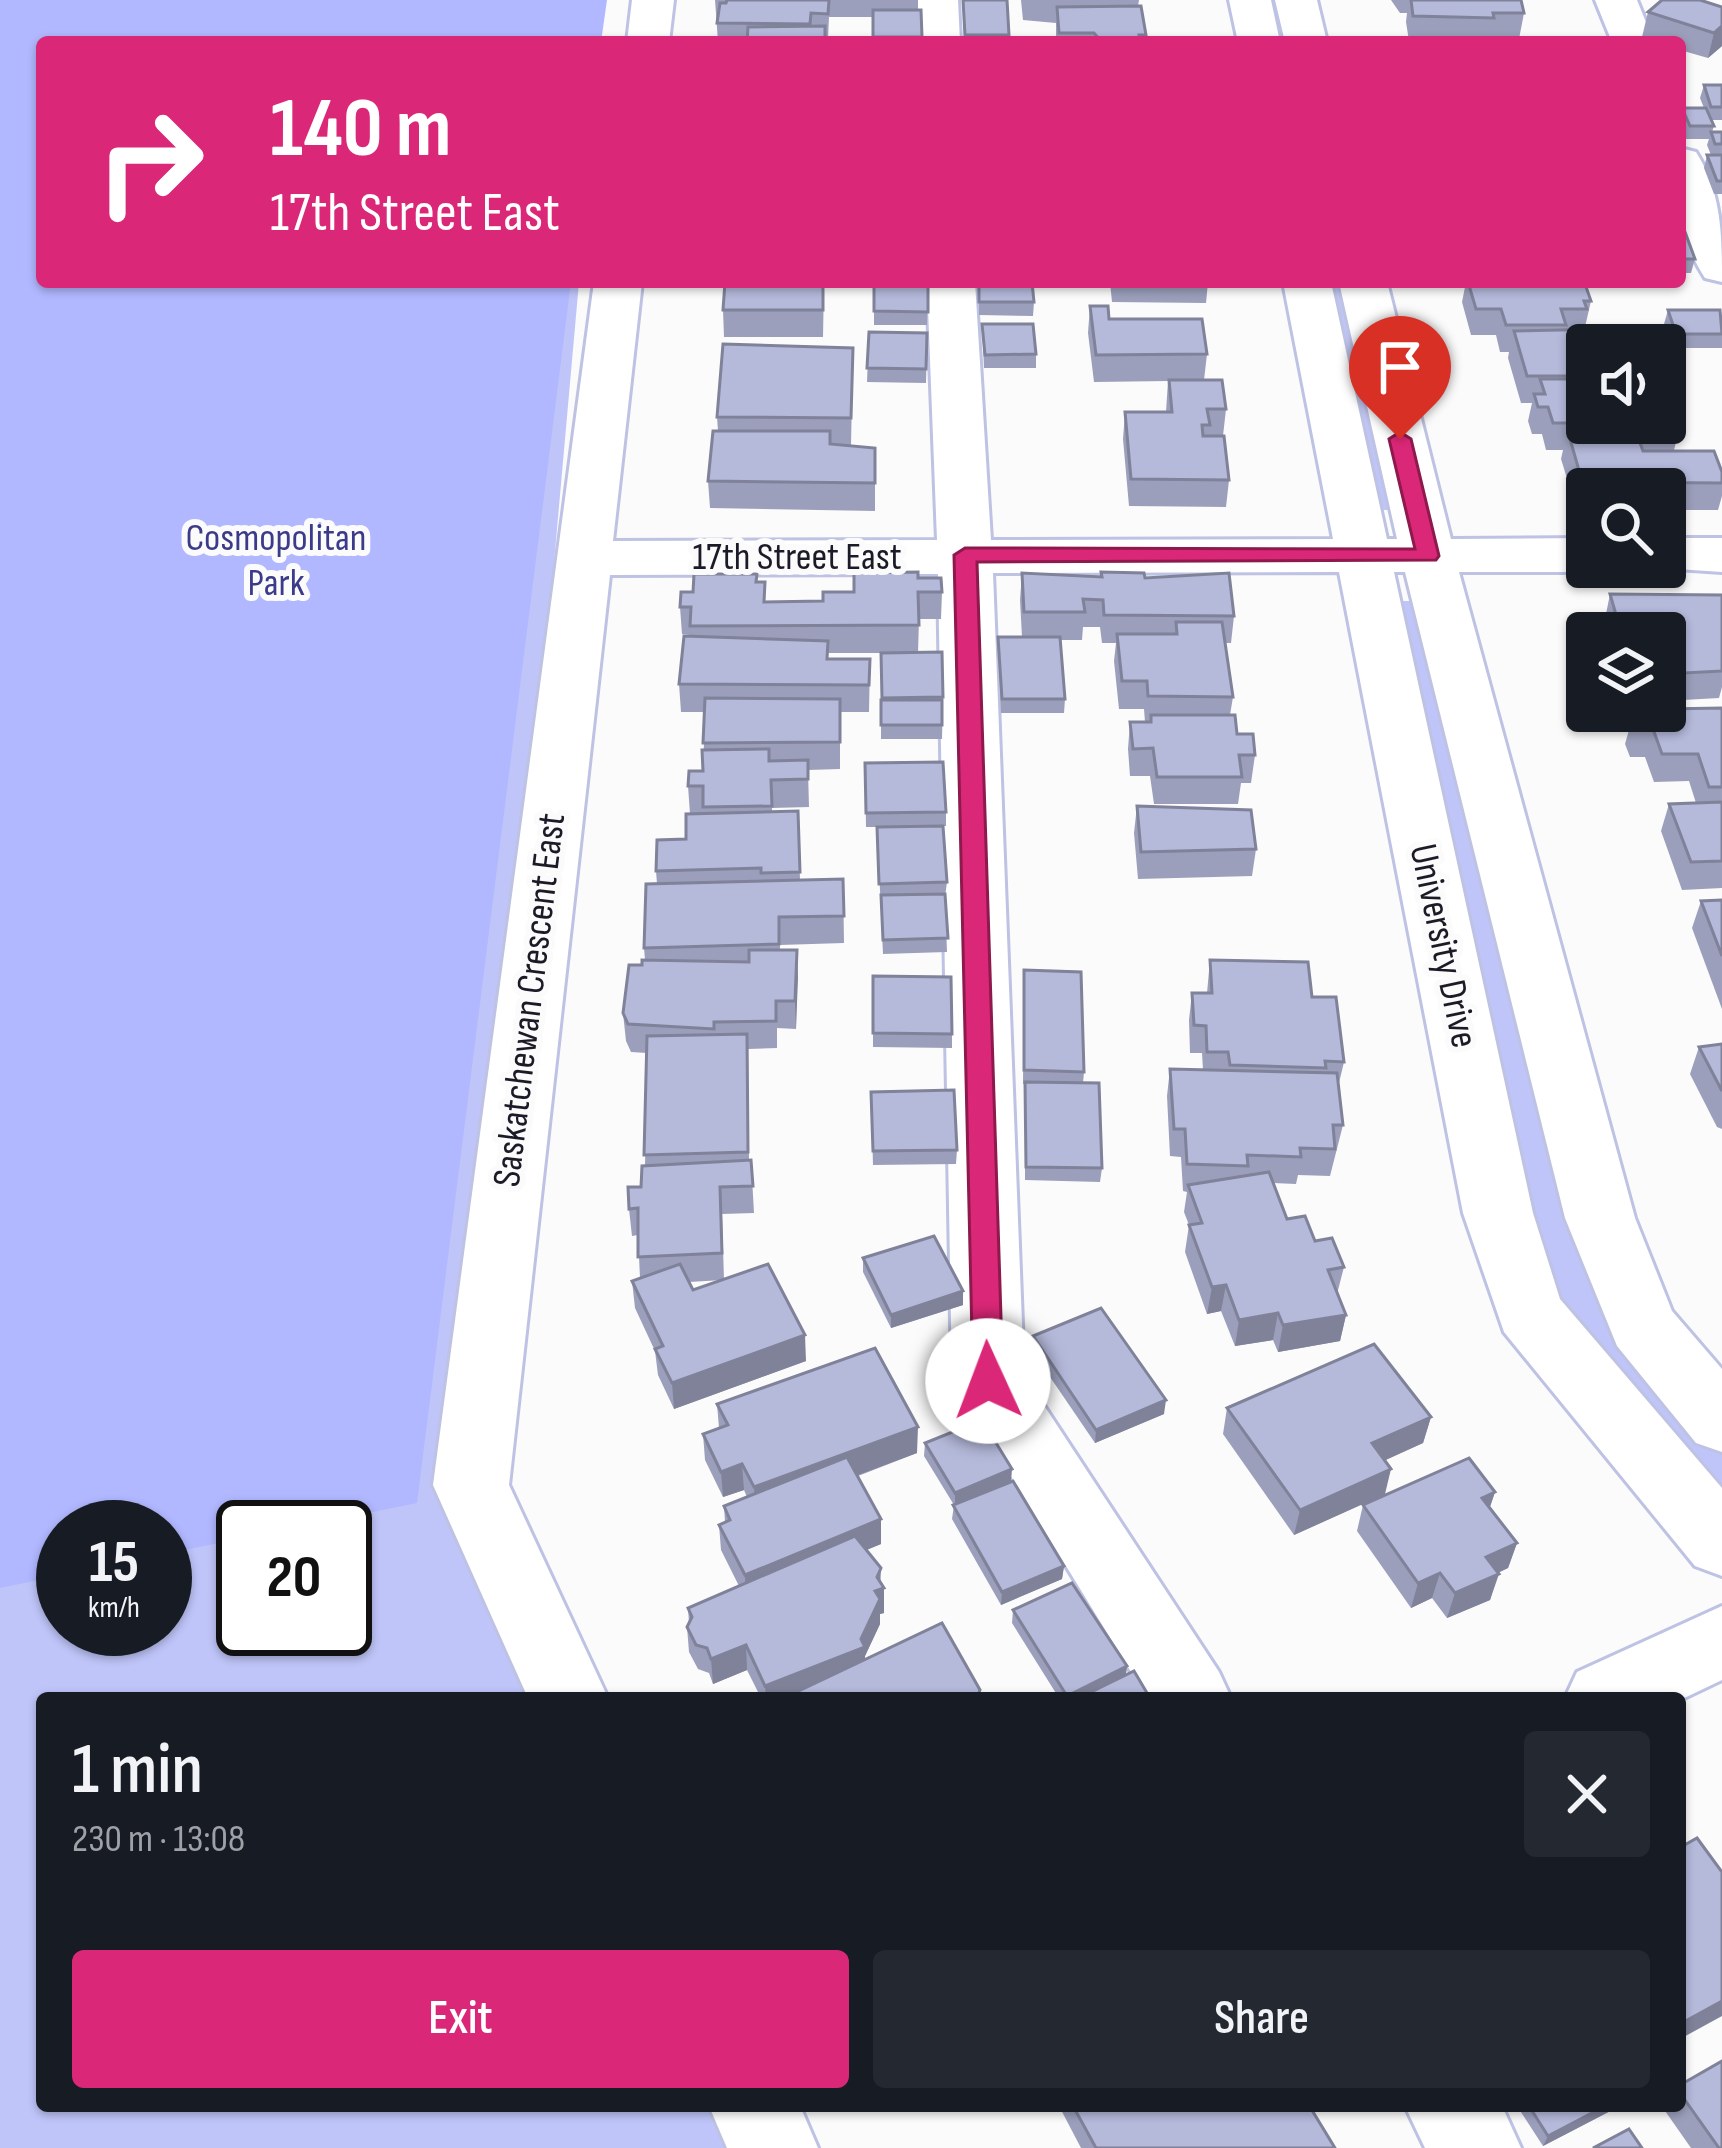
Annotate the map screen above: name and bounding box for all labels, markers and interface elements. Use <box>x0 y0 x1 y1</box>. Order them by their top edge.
text: 140 m <box>270 79 451 180</box>
icon: right <box>72 84 228 240</box>
text: 17th Street East <box>270 181 560 246</box>
pin <box>1349 316 1451 439</box>
map controls <box>1566 324 1686 732</box>
button: sound <box>1566 324 1686 444</box>
icon: arrive <box>1367 334 1433 400</box>
button: search <box>1566 468 1686 588</box>
park label: Cosmopolitan Park <box>185 515 367 607</box>
street label: 17th Street East <box>692 534 902 581</box>
button: layers <box>1566 612 1686 732</box>
street label: Saskatchewan Crescent East <box>484 811 576 1189</box>
street label: University Drive <box>1399 840 1487 1052</box>
position arrow <box>925 1318 1051 1444</box>
speed limit sign: 20 <box>216 1500 372 1656</box>
text: 15 <box>89 1527 139 1599</box>
text: km/h <box>88 1590 140 1626</box>
text: 1 min <box>72 1727 203 1814</box>
button: close <box>1524 1731 1650 1857</box>
text: 230 m · 13:08 <box>72 1816 245 1863</box>
button: Exit <box>72 1950 849 2088</box>
button: Share <box>873 1950 1650 2088</box>

